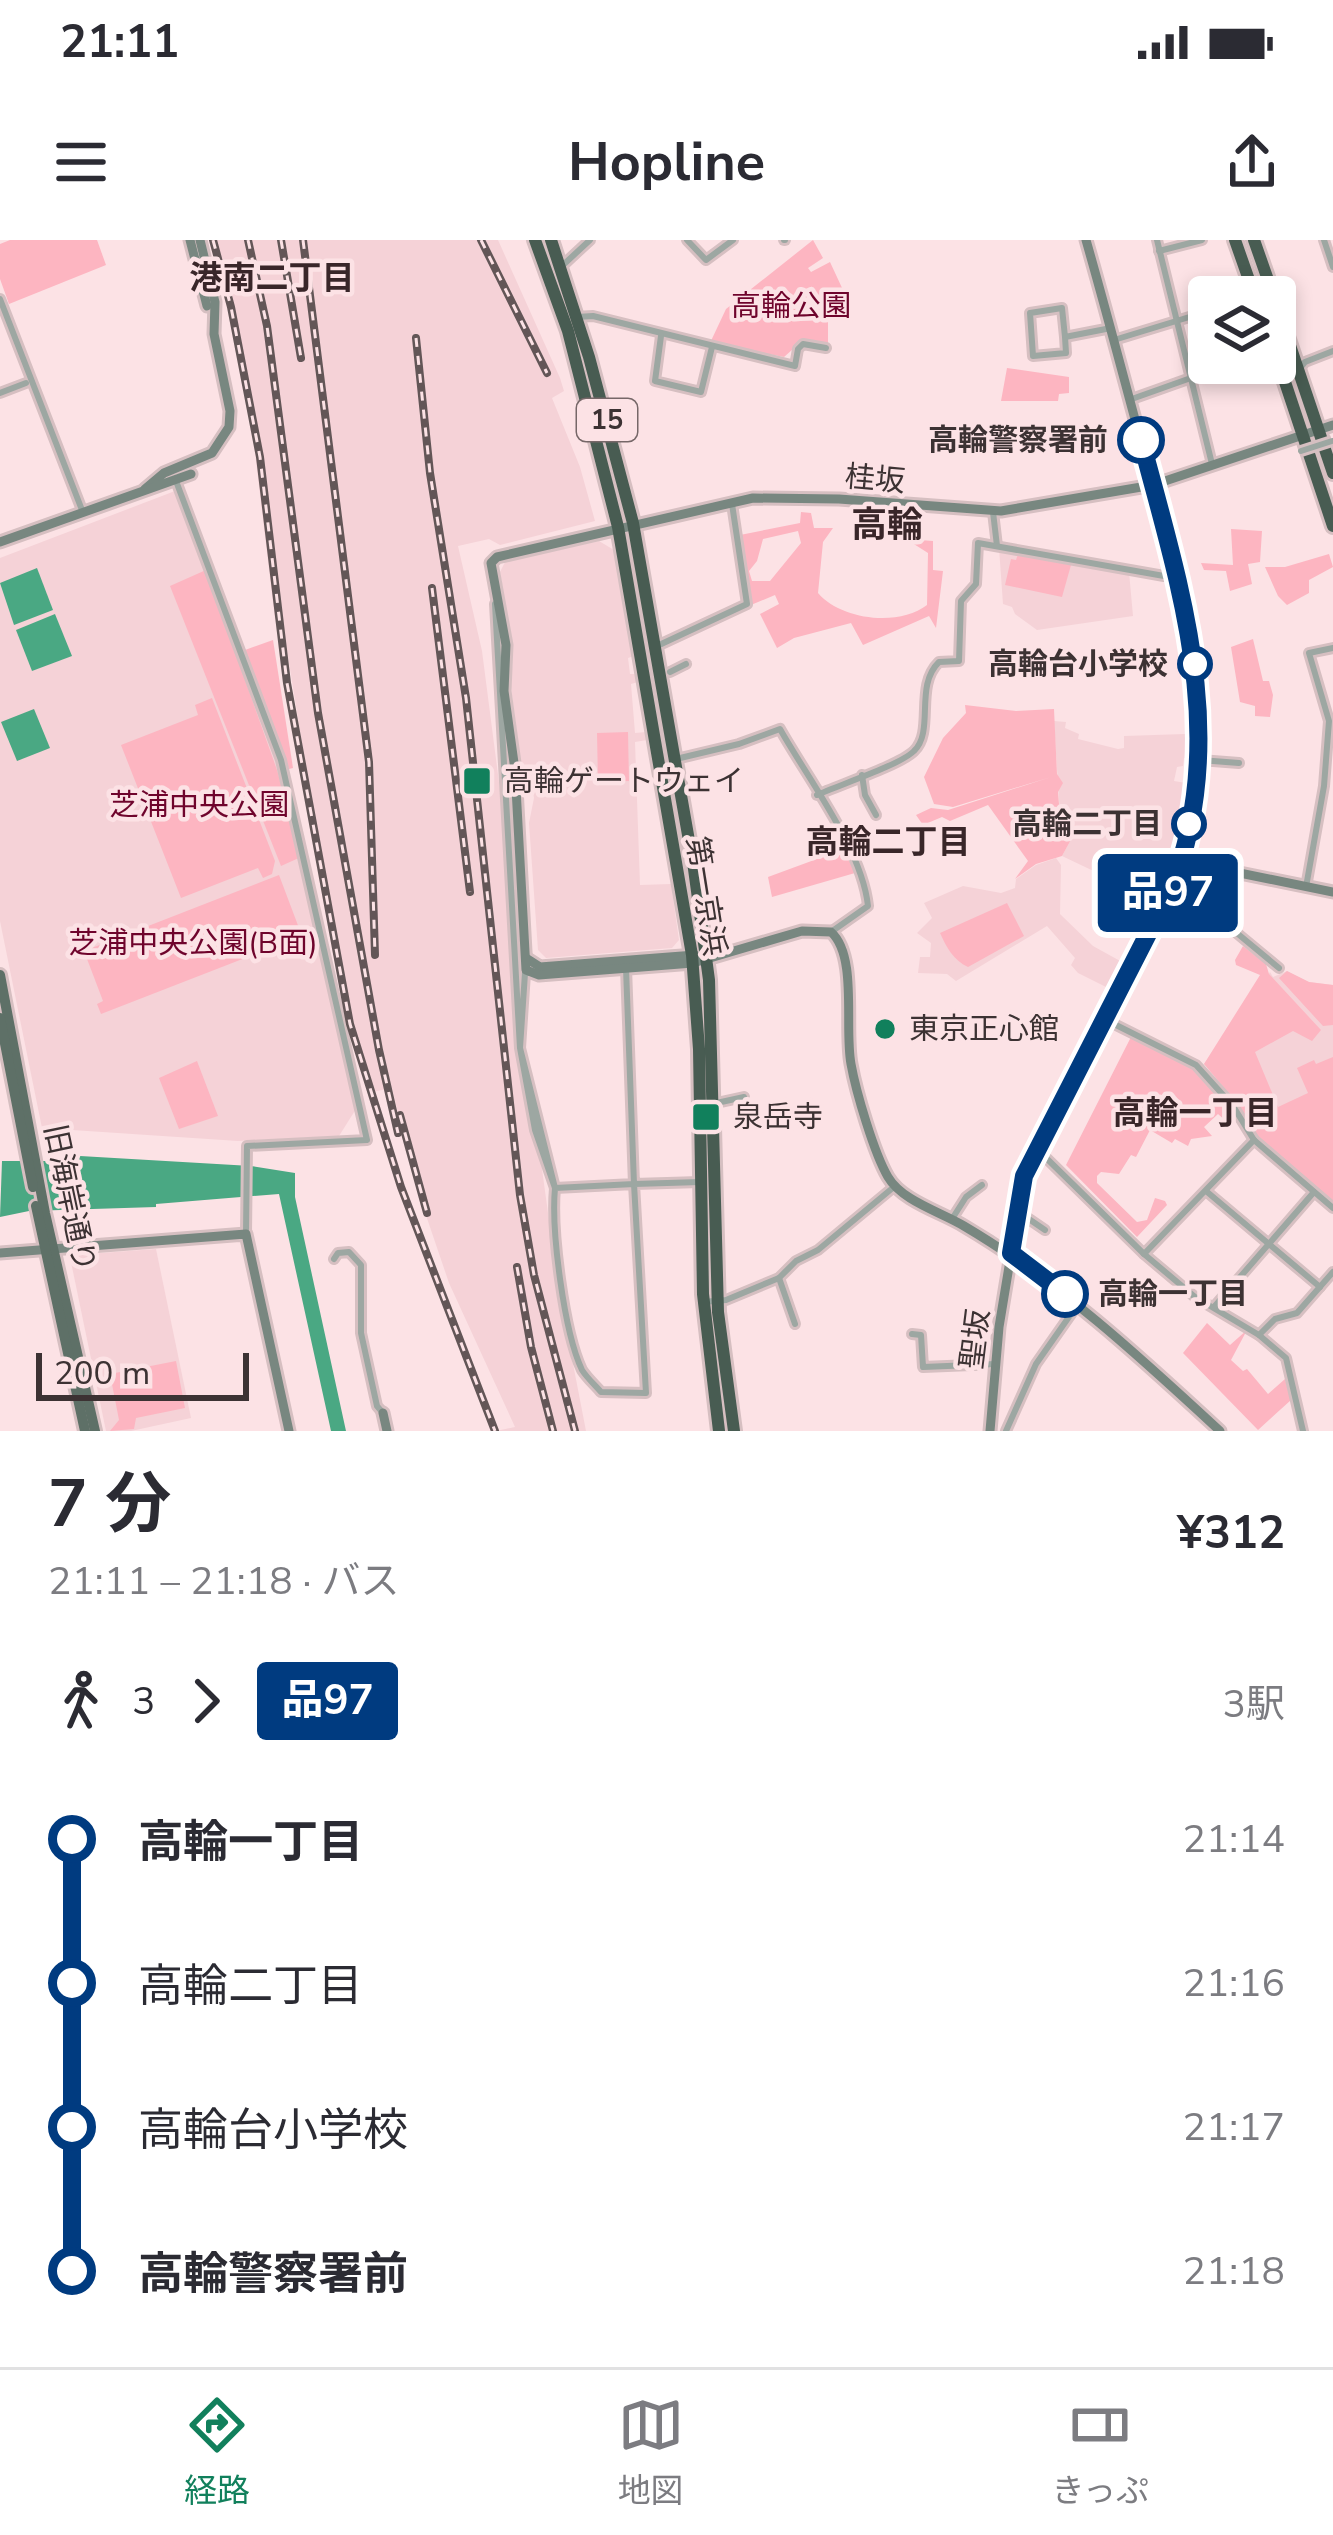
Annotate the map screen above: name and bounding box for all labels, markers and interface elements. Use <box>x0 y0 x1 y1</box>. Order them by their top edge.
text: 21:11 <box>60 12 179 73</box>
text: Hopline <box>568 125 765 199</box>
icon: menu <box>48 129 114 195</box>
icon: share <box>1219 129 1285 195</box>
district label: 港南二丁目 <box>190 256 355 301</box>
map controls <box>1188 276 1296 384</box>
button: layers <box>1188 276 1296 384</box>
park label: 高輪公園 <box>731 286 851 327</box>
road number: 15 <box>577 399 637 441</box>
marker: 高輪警察署前 <box>1119 418 1163 462</box>
place label: 高輪警察署前 <box>928 420 1108 461</box>
street label: 桂坂 <box>843 456 907 503</box>
district label: 高輪 <box>851 501 923 550</box>
place label: 高輪台小学校 <box>988 644 1168 685</box>
marker: 高輪台小学校 <box>1179 648 1211 680</box>
place label: 高輪ゲートウェイ <box>504 761 744 802</box>
marker: 高輪ゲートウェイ <box>461 765 493 797</box>
park label: 芝浦中央公園 <box>109 785 289 826</box>
place label: 高輪二丁目 <box>1012 804 1162 845</box>
marker: 高輪二丁目 <box>1173 808 1205 840</box>
district label: 高輪二丁目 <box>806 820 971 865</box>
street label: 第一京浜 <box>676 834 735 959</box>
line badge: 品97 <box>1099 854 1237 932</box>
text: 品97 <box>1122 864 1214 921</box>
park label: 芝浦中央公園(B面) <box>68 923 318 964</box>
place label: 東京正心館 <box>909 1009 1059 1050</box>
marker: 東京正心館 <box>872 1016 898 1042</box>
district label: 高輪一丁目 <box>1113 1091 1278 1136</box>
place label: 泉岳寺 <box>733 1097 823 1138</box>
marker: 泉岳寺 <box>690 1101 722 1133</box>
street label: 旧海岸通り <box>34 1120 105 1276</box>
marker: 高輪一丁目 <box>1043 1272 1087 1316</box>
place label: 高輪一丁目 <box>1098 1274 1248 1315</box>
street label: 聖坂 <box>951 1307 999 1371</box>
scale bar <box>36 1347 249 1400</box>
text: 200 m <box>54 1351 150 1396</box>
text: 7 分 <box>48 1459 171 1549</box>
text: ¥312 <box>1177 1503 1285 1564</box>
text: 21:11 – 21:18 · バス <box>48 1555 399 1608</box>
icon: walk <box>48 1668 114 1734</box>
icon: forward <box>173 1668 239 1734</box>
text: 品97 <box>281 1672 374 1729</box>
text: 3 <box>132 1675 155 1728</box>
text: 3駅 <box>1223 1678 1285 1731</box>
text: 高輪一丁目 <box>138 1812 363 1873</box>
text: 21:14 <box>1183 1813 1285 1866</box>
text: 高輪二丁目 <box>138 1956 363 2017</box>
text: 21:16 <box>1183 1957 1285 2010</box>
text: 高輪台小学校 <box>138 2100 408 2161</box>
text: 21:17 <box>1183 2101 1285 2154</box>
text: 高輪警察署前 <box>138 2244 408 2305</box>
text: 21:18 <box>1183 2245 1285 2298</box>
tab: 経路 <box>184 2392 250 2514</box>
tab: 地図 <box>618 2392 684 2514</box>
tab: きっぷ <box>1051 2392 1149 2514</box>

